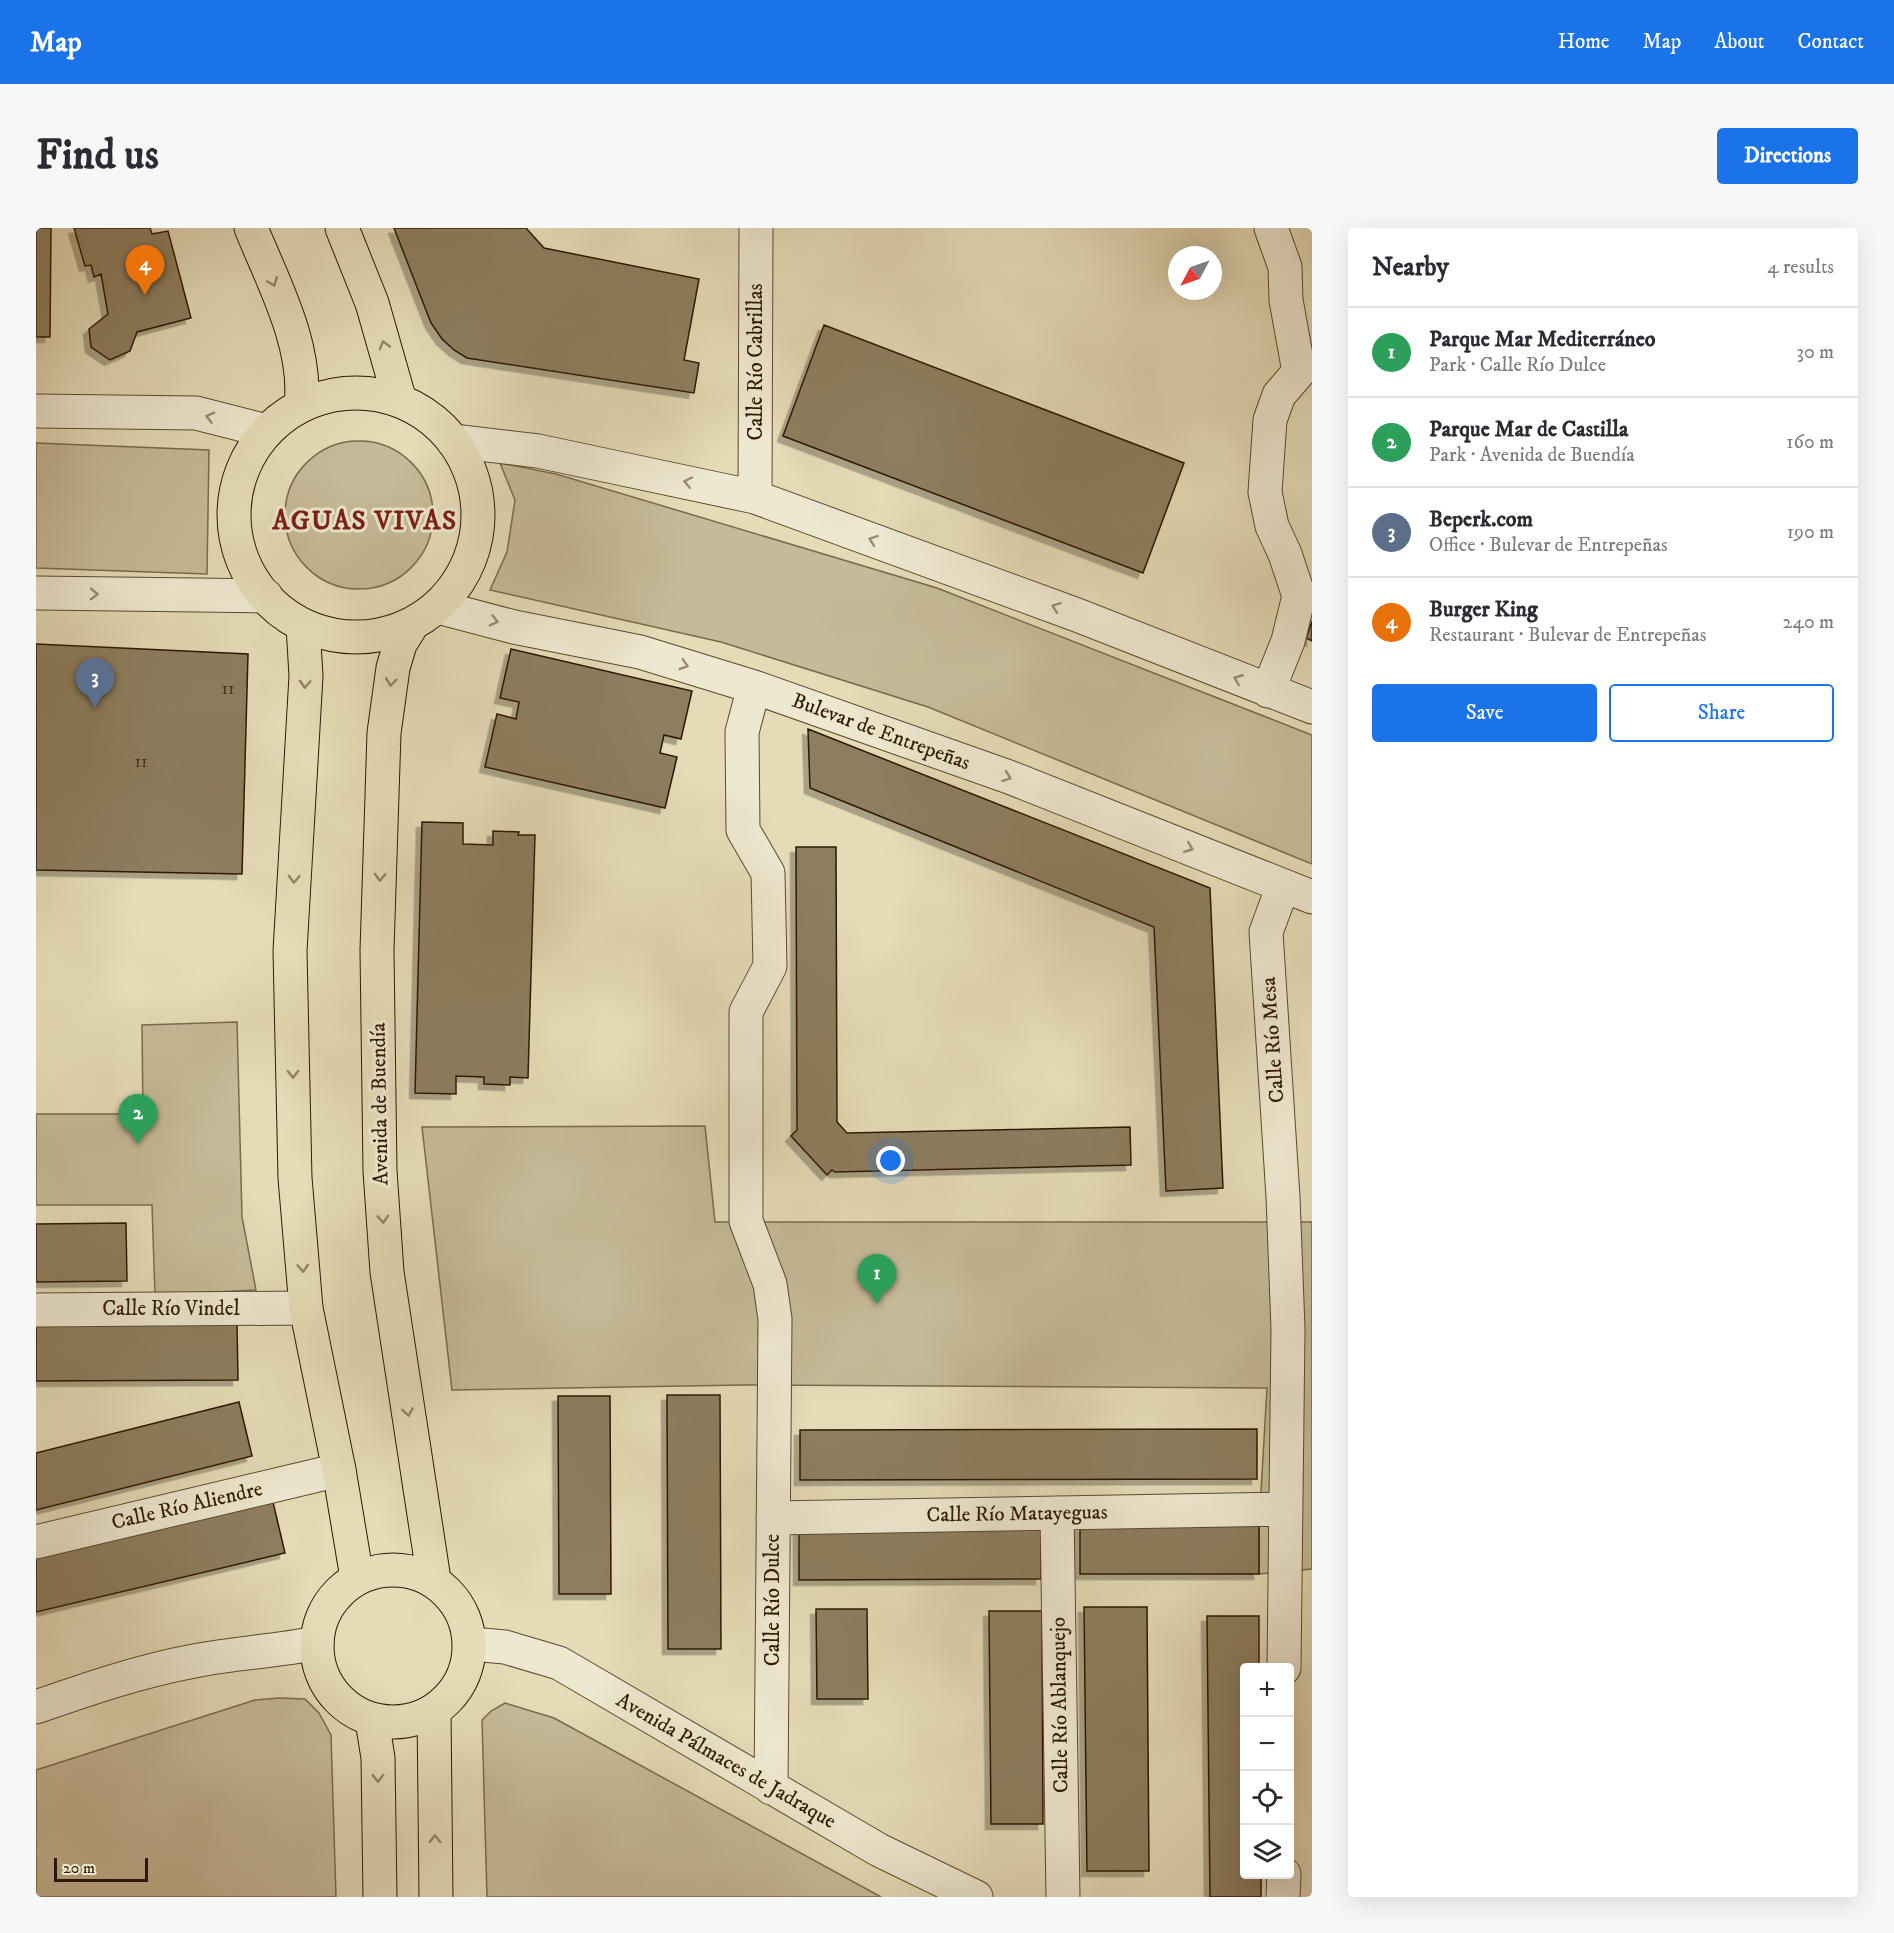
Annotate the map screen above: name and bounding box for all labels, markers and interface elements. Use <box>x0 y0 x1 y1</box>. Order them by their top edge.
text: Map <box>30 25 82 60</box>
text: Home <box>1558 29 1610 55</box>
text: Map <box>1643 29 1681 55</box>
text: About <box>1714 29 1765 55</box>
text: Contact <box>1798 29 1864 55</box>
button: Directions <box>1717 128 1858 184</box>
text: Find us <box>36 130 159 182</box>
pin: 4 <box>126 245 164 295</box>
north arrow <box>1168 246 1222 300</box>
text: Nearby <box>1372 251 1449 284</box>
text: 4 results <box>1767 255 1834 280</box>
one-way arrow <box>266 276 278 287</box>
street label: Calle Río Cabrillas <box>743 283 769 441</box>
text: Parque Mar Mediterráneo <box>1429 326 1656 353</box>
one-way arrow <box>379 340 391 351</box>
text: 1 <box>1388 340 1395 365</box>
text: 30 m <box>1796 340 1834 365</box>
text: Park · Calle Río Dulce <box>1429 353 1606 378</box>
one-way arrow <box>206 412 216 425</box>
text: Parque Mar de Castilla <box>1429 416 1628 443</box>
text: 2 <box>1387 430 1396 455</box>
text: 160 m <box>1786 430 1834 455</box>
text: Park · Avenida de Buendía <box>1429 443 1635 468</box>
one-way arrow <box>683 476 693 489</box>
district label: AGUAS VIVAS <box>271 504 458 538</box>
text: Beperk.com <box>1429 506 1533 533</box>
text: 3 <box>1388 520 1395 545</box>
text: 190 m <box>1787 520 1834 545</box>
text: Office · Bulevar de Entrepeñas <box>1429 533 1668 558</box>
one-way arrow <box>869 535 880 547</box>
one-way arrow <box>90 587 99 600</box>
text: Burger King <box>1429 596 1538 623</box>
one-way arrow <box>1051 602 1062 615</box>
text: 4 <box>1386 610 1397 635</box>
text: 240 m <box>1783 610 1834 635</box>
one-way arrow <box>489 614 499 627</box>
text: Restaurant · Bulevar de Entrepeñas <box>1429 623 1707 648</box>
pin: 3 <box>76 658 114 708</box>
one-way arrow <box>678 658 689 670</box>
one-way arrow <box>1233 674 1244 686</box>
house number: 11 <box>221 678 235 700</box>
one-way arrow <box>385 678 398 687</box>
one-way arrow <box>299 680 312 689</box>
button: Save <box>1372 684 1597 742</box>
button: Share <box>1609 684 1834 742</box>
street label: Bulevar de Entrepeñas <box>788 688 974 776</box>
house number: 11 <box>134 751 148 773</box>
one-way arrow <box>1001 770 1012 782</box>
one-way arrow <box>1183 841 1193 854</box>
one-way arrow <box>373 872 386 881</box>
one-way arrow <box>288 874 301 883</box>
street label: Calle Río Mesa <box>1256 976 1290 1104</box>
street label: Avenida de Buendía <box>366 1022 394 1186</box>
one-way arrow <box>287 1069 299 1078</box>
pin: 2 <box>118 1094 158 1144</box>
your location <box>876 1146 905 1175</box>
one-way arrow <box>377 1214 390 1223</box>
pin: 1 <box>858 1254 896 1304</box>
one-way arrow <box>296 1264 309 1273</box>
street label: Calle Río Vindel <box>102 1296 241 1322</box>
one-way arrow <box>402 1407 414 1417</box>
street label: Calle Río Aliendre <box>109 1476 265 1536</box>
street label: Calle Río Matayeguas <box>926 1499 1108 1529</box>
street label: Calle Río Dulce <box>760 1533 786 1666</box>
street label: Calle Río Ablanquejo <box>1045 1617 1075 1793</box>
map controls <box>1240 1663 1294 1879</box>
button: + <box>1240 1663 1294 1717</box>
street label: Avenida Pálmaces de Jadraque <box>611 1687 841 1835</box>
button: − <box>1240 1717 1294 1771</box>
button: locate <box>1240 1771 1294 1825</box>
one-way arrow <box>372 1773 384 1782</box>
button: layers <box>1240 1825 1294 1879</box>
one-way arrow <box>429 1834 441 1843</box>
scale bar <box>54 1855 148 1882</box>
text: 20 m <box>63 1858 95 1878</box>

